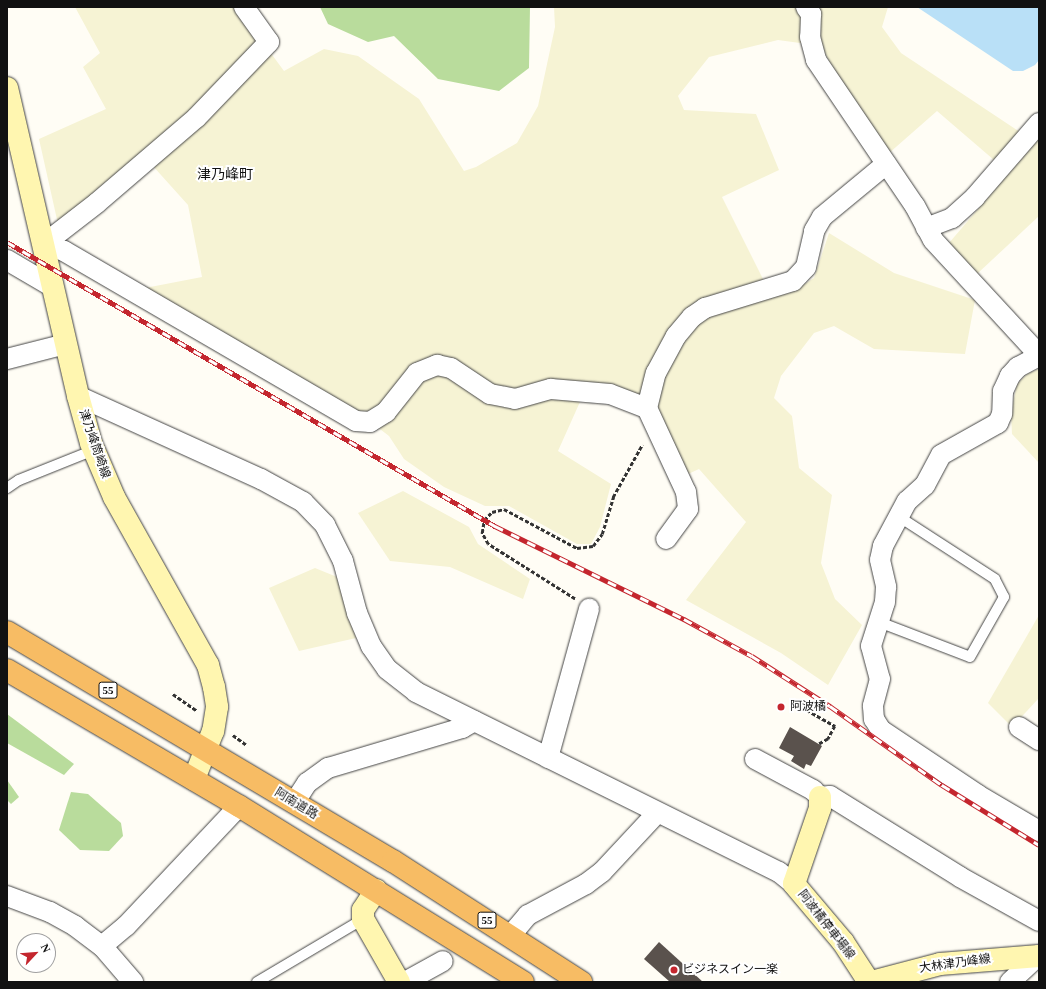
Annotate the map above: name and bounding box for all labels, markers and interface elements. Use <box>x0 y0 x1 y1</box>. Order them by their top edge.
district label: 津乃峰町 <box>197 167 253 183</box>
street label: 津乃峰筒崎線 <box>75 408 113 480</box>
road number: 55 <box>98 681 118 699</box>
place label: 阿波橘 <box>790 700 826 714</box>
marker: 阿波橘 <box>775 701 787 713</box>
street label: 阿南道路 <box>272 785 320 823</box>
street label: 阿波橘停車場線 <box>794 887 858 963</box>
road number: 55 <box>477 911 497 929</box>
north arrow <box>16 933 56 973</box>
text: N <box>39 942 53 954</box>
street label: 大林津乃峰線 <box>918 952 992 976</box>
place label: ビジネスイン一楽 <box>682 963 778 977</box>
marker: ビジネスイン一楽 <box>669 965 679 975</box>

